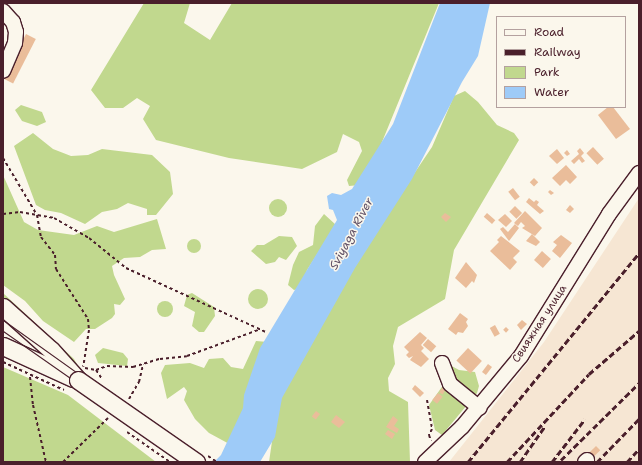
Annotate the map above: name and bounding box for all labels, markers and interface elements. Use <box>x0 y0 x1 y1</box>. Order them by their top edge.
legend <box>496 16 626 108</box>
text: Road <box>534 24 564 40</box>
text: Railway <box>534 44 581 60</box>
text: Park <box>534 64 560 80</box>
text: Water <box>534 84 569 100</box>
water label: Sviyaga River <box>327 196 377 272</box>
street label: Свияжная улица <box>510 283 570 365</box>

